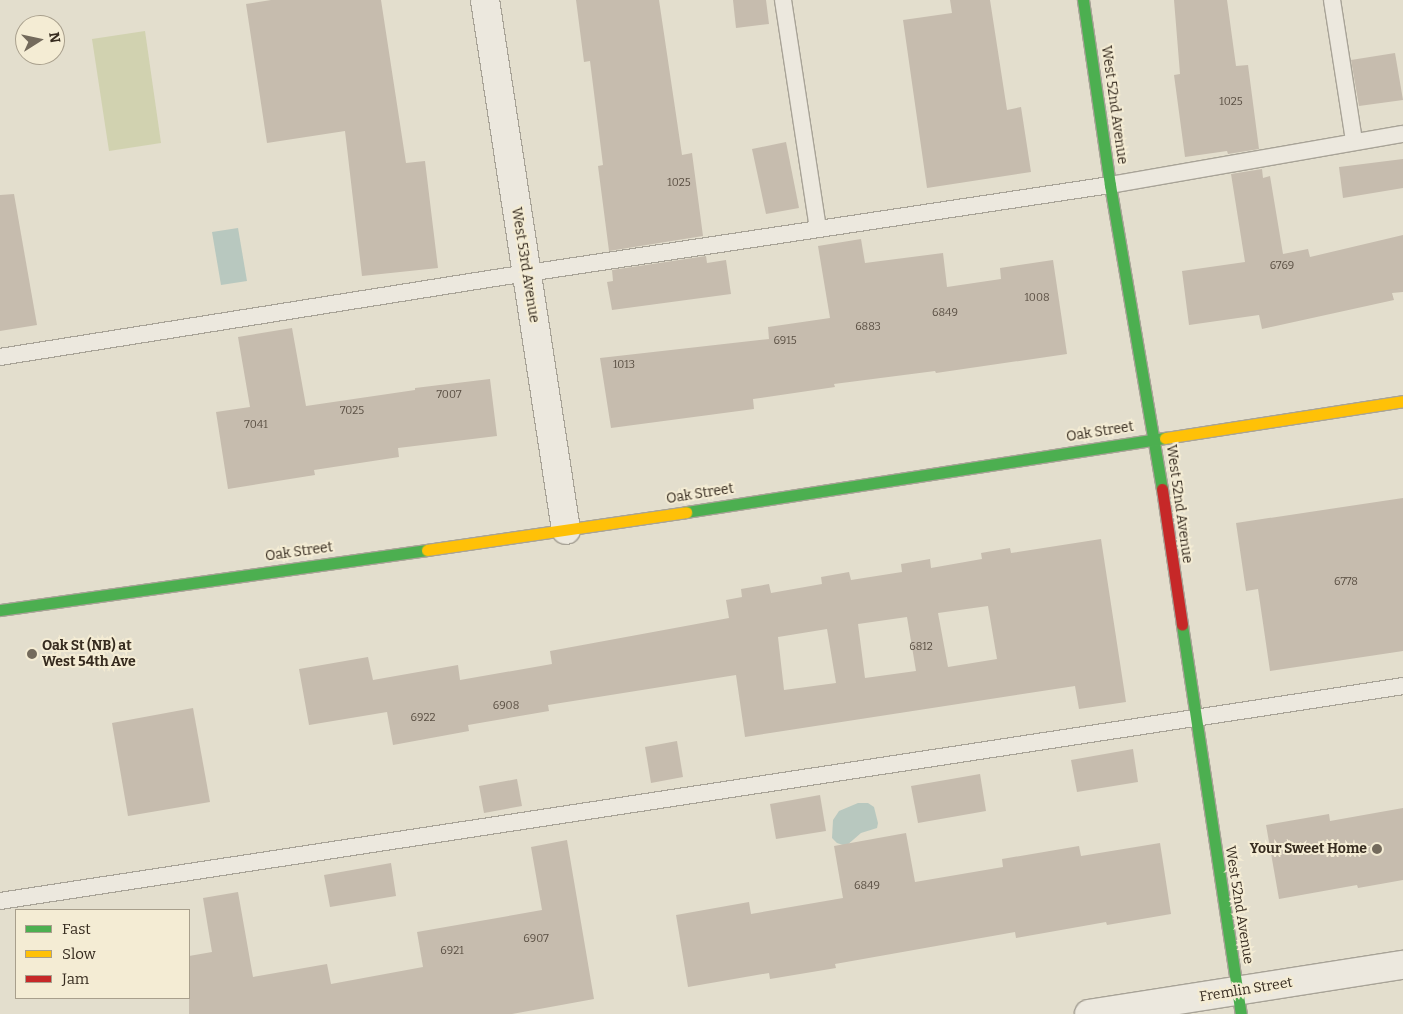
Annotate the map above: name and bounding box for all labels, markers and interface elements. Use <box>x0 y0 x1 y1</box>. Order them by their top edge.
north arrow <box>15 15 65 65</box>
text: N <box>45 31 64 44</box>
street label: West 52nd Avenue <box>1097 45 1131 165</box>
house number: 1025 <box>1219 95 1243 109</box>
house number: 1025 <box>667 176 691 190</box>
street label: West 53rd Avenue <box>508 206 542 324</box>
house number: 6769 <box>1270 259 1294 273</box>
house number: 1008 <box>1024 291 1050 305</box>
house number: 6849 <box>932 306 958 320</box>
house number: 6883 <box>855 320 881 334</box>
house number: 6915 <box>773 334 797 348</box>
house number: 1013 <box>613 358 635 372</box>
house number: 7007 <box>437 388 461 402</box>
house number: 7025 <box>340 404 364 418</box>
house number: 7041 <box>244 418 268 432</box>
street label: Oak Street <box>1065 418 1135 446</box>
street label: West 52nd Avenue <box>1162 444 1196 564</box>
street label: Oak Street <box>665 480 735 508</box>
street label: Oak Street <box>264 539 334 565</box>
house number: 6778 <box>1334 575 1358 589</box>
place label: Oak St (NB) at West 54th Ave <box>42 638 136 670</box>
house number: 6812 <box>909 640 933 654</box>
marker: Oak St (NB) at West 54th Ave <box>26 648 38 660</box>
house number: 6908 <box>493 699 519 713</box>
house number: 6922 <box>411 711 435 725</box>
place label: Your Sweet Home <box>1250 841 1367 857</box>
marker: Your Sweet Home <box>1371 843 1383 855</box>
street label: West 52nd Avenue <box>1221 845 1257 965</box>
house number: 6849 <box>854 879 880 893</box>
legend <box>15 909 190 999</box>
text: Fast <box>62 920 91 938</box>
house number: 6907 <box>523 932 549 946</box>
house number: 6921 <box>440 944 464 958</box>
text: Slow <box>62 945 96 963</box>
text: Jam <box>62 970 89 988</box>
street label: Fremlin Street <box>1198 974 1294 1006</box>

